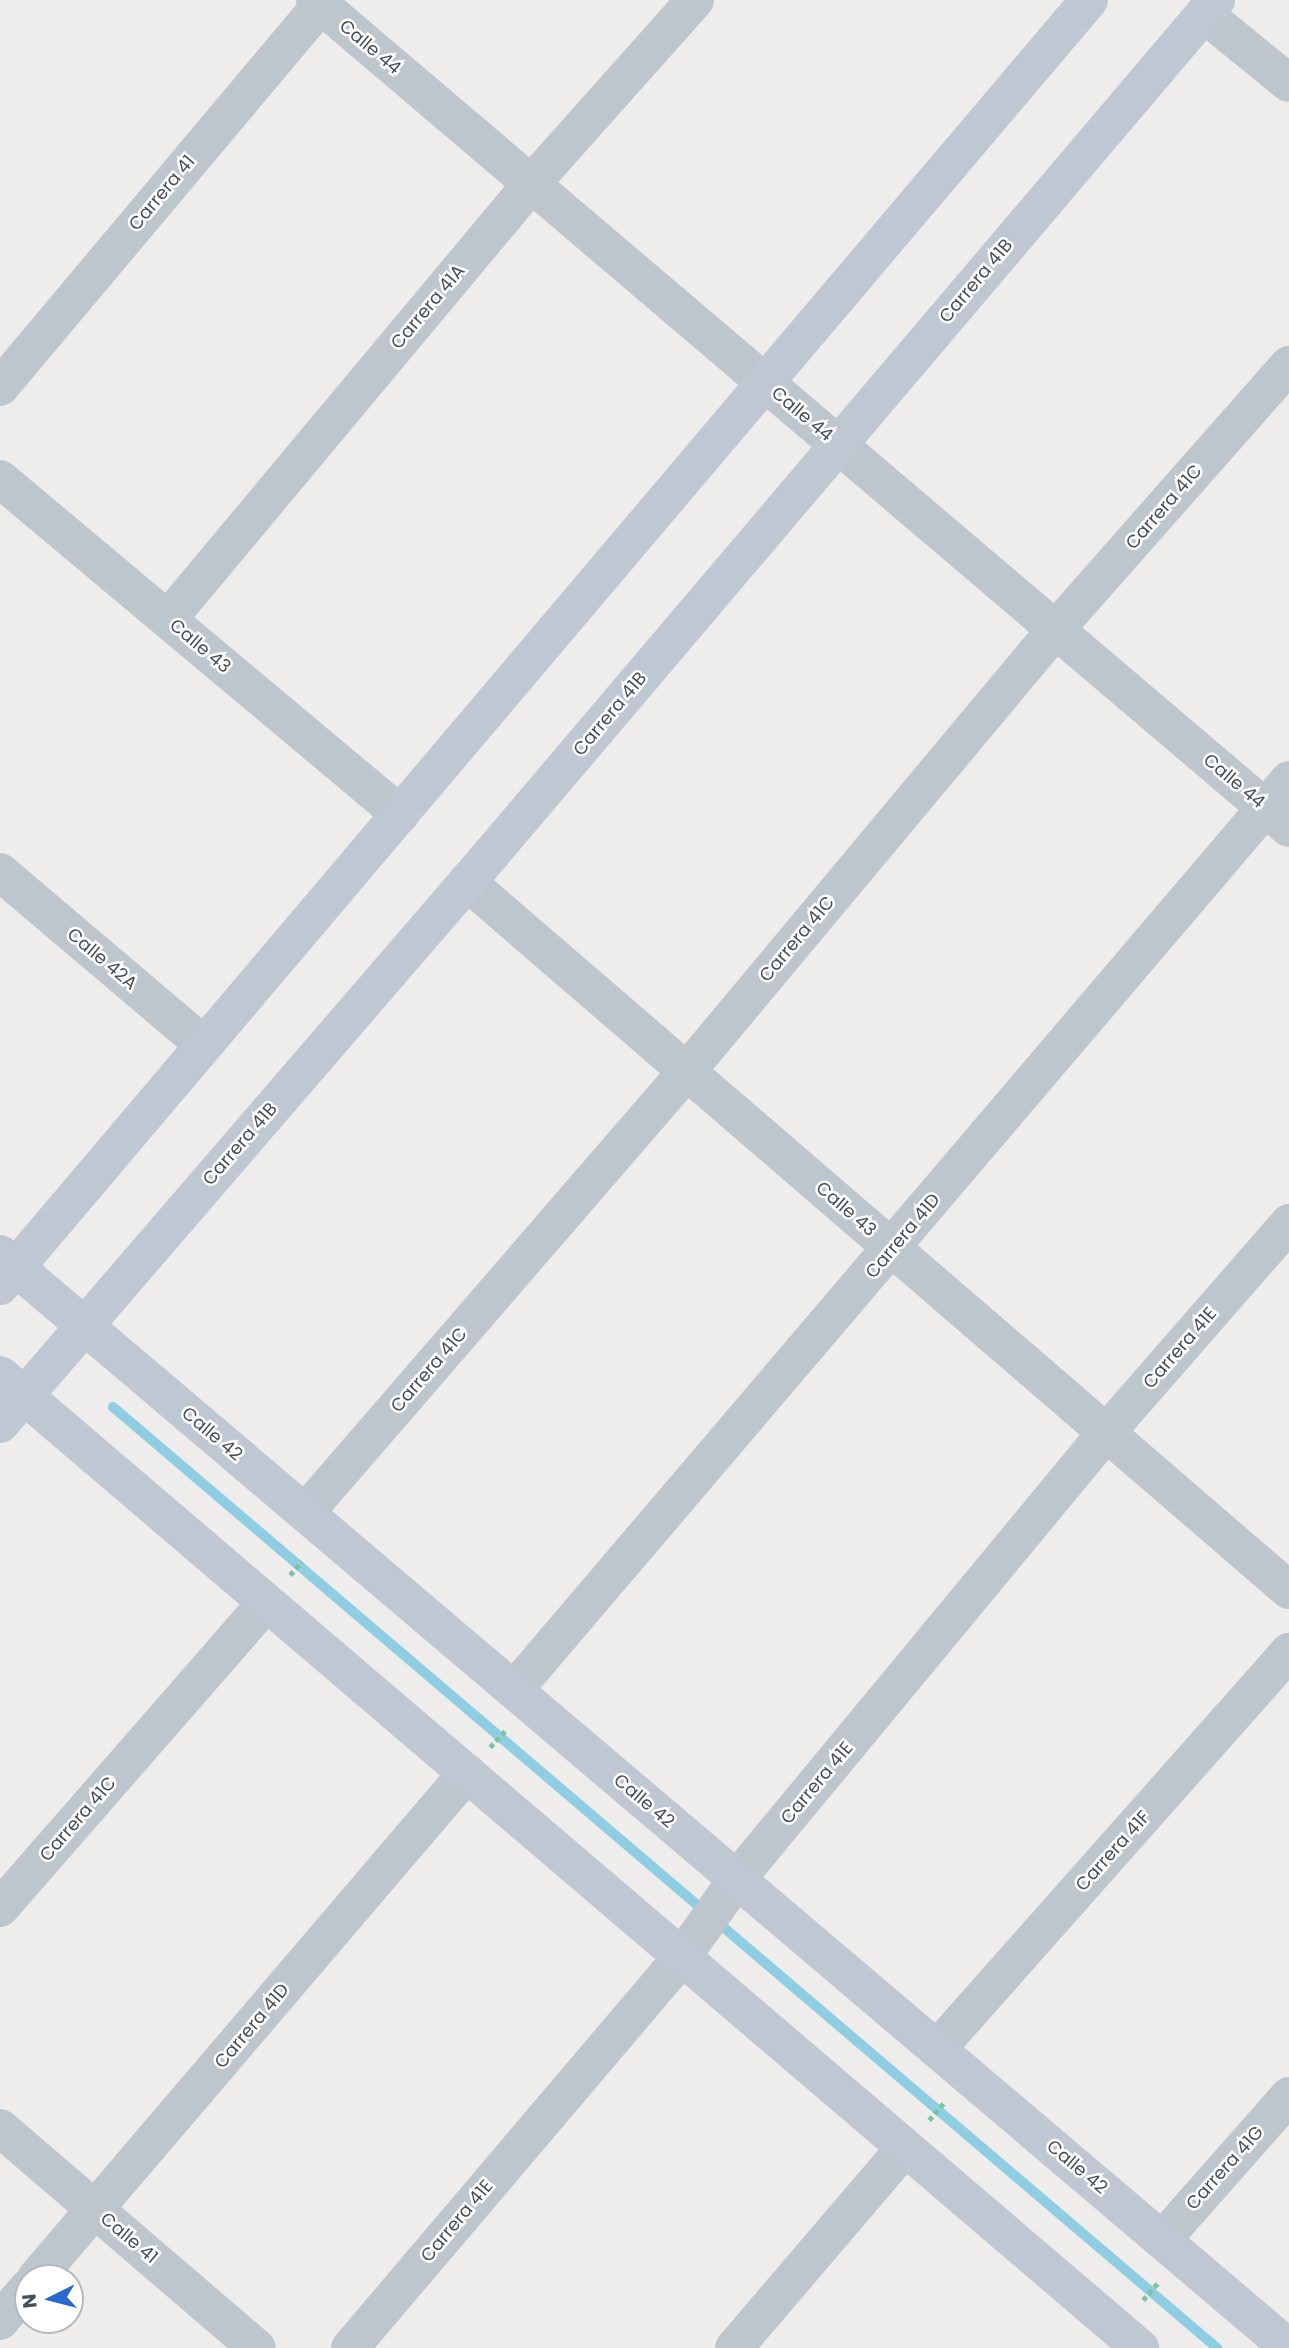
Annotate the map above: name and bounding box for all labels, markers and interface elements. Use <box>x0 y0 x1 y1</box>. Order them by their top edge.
street label: Calle 44 <box>335 15 405 79</box>
street label: Carrera 41 <box>124 151 200 235</box>
street label: Carrera 41B <box>935 235 1017 327</box>
street label: Carrera 41A <box>386 260 470 354</box>
street label: Calle 44 <box>767 382 837 446</box>
street label: Carrera 41C <box>1121 460 1207 554</box>
street label: Calle 43 <box>165 614 235 678</box>
street label: Carrera 41B <box>569 668 651 760</box>
street label: Calle 44 <box>1199 749 1269 813</box>
street label: Carrera 41C <box>755 892 839 986</box>
street label: Calle 42A <box>63 924 141 994</box>
street label: Carrera 41B <box>198 1098 282 1190</box>
street label: Calle 43 <box>811 1177 881 1241</box>
street label: Carrera 41D <box>861 1189 945 1283</box>
street label: Carrera 41E <box>1139 1303 1221 1393</box>
street label: Carrera 41C <box>386 1323 472 1417</box>
street label: Calle 42 <box>177 1402 247 1466</box>
street label: Carrera 41E <box>776 1738 858 1828</box>
street label: Calle 42 <box>609 1769 679 1833</box>
street label: Carrera 41C <box>35 1772 121 1866</box>
street label: Carrera 41F <box>1071 1806 1155 1896</box>
street label: Carrera 41D <box>210 1979 294 2073</box>
street label: Carrera 41G <box>1182 2122 1268 2214</box>
street label: Calle 42 <box>1042 2135 1112 2199</box>
street label: Carrera 41E <box>416 2176 498 2266</box>
street label: Calle 41 <box>96 2208 162 2268</box>
north arrow <box>14 2264 84 2334</box>
text: N <box>15 2293 44 2310</box>

